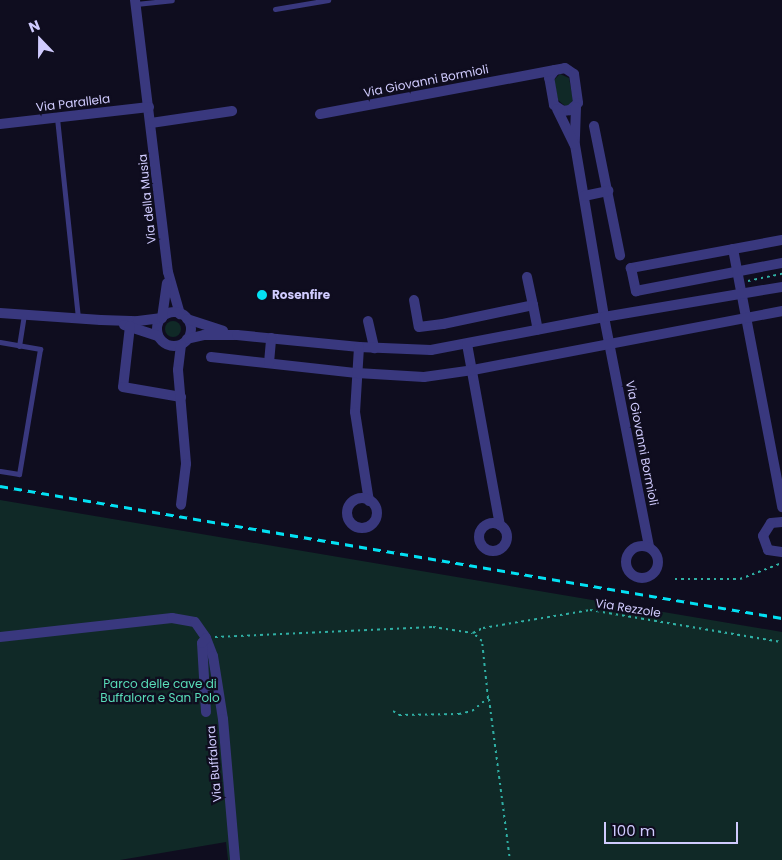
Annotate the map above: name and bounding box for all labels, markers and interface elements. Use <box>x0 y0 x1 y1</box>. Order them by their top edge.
north arrow <box>15 15 65 65</box>
text: N <box>26 15 43 37</box>
street label: Via Giovanni Bormioli <box>362 62 490 100</box>
street label: Via Parallela <box>35 91 111 115</box>
street label: Via della Musia <box>135 153 159 245</box>
place label: Rosenfire <box>272 288 330 302</box>
marker: Rosenfire <box>256 289 268 301</box>
street label: Via Giovanni Bormioli <box>623 379 661 507</box>
street label: Via Rezzole <box>594 596 662 620</box>
park label: Parco delle cave di Buffalora e San Polo <box>100 677 220 705</box>
street label: Via Buffalora <box>203 725 225 803</box>
scale bar <box>607 812 741 844</box>
text: 100 m <box>612 820 655 841</box>

